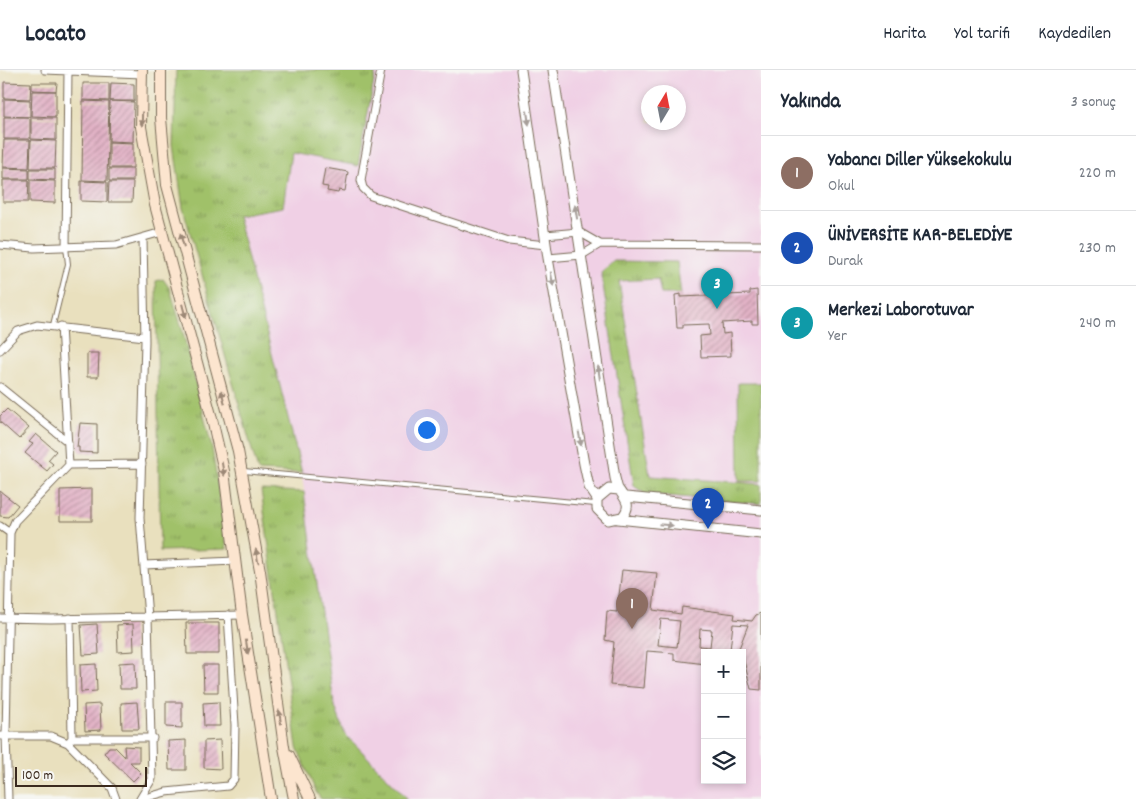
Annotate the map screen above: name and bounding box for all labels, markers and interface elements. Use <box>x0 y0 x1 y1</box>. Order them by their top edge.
text: Locato <box>25 18 86 52</box>
text: Harita <box>883 22 926 47</box>
text: Yol tarifi <box>954 22 1010 47</box>
text: Kaydedilen <box>1038 22 1111 47</box>
north arrow <box>641 85 686 130</box>
text: Yakında <box>781 88 840 118</box>
text: 3 sonuç <box>1071 91 1116 114</box>
one-way arrow <box>137 111 145 127</box>
one-way arrow <box>524 111 532 127</box>
text: Yabancı Diller Yüksekokulu <box>828 148 1012 175</box>
text: 1 <box>795 162 799 185</box>
text: 220 m <box>1079 162 1116 185</box>
text: Okul <box>828 175 854 198</box>
one-way arrow <box>571 204 579 220</box>
text: ÜNİVERSİTE KAR-BELEDİYE <box>828 223 1012 250</box>
one-way arrow <box>177 232 185 247</box>
text: 2 <box>794 237 801 260</box>
text: 230 m <box>1079 237 1116 260</box>
text: Durak <box>828 250 863 273</box>
pin: 3 <box>701 268 733 309</box>
one-way arrow <box>548 271 556 287</box>
text: Merkezi Laborotuvar <box>828 298 974 325</box>
one-way arrow <box>180 304 188 319</box>
text: 3 <box>793 312 801 335</box>
text: 240 m <box>1079 312 1116 335</box>
text: Yer <box>828 325 847 348</box>
one-way arrow <box>595 365 603 381</box>
one-way arrow <box>219 389 227 404</box>
your location <box>414 417 440 443</box>
one-way arrow <box>576 431 584 447</box>
one-way arrow <box>219 461 227 476</box>
pin: 2 <box>692 488 724 529</box>
one-way arrow <box>659 521 675 529</box>
one-way arrow <box>253 547 261 563</box>
pin: 1 <box>616 588 648 629</box>
one-way arrow <box>243 640 251 656</box>
map controls <box>701 649 746 784</box>
button: + <box>701 649 746 694</box>
button: − <box>701 694 746 739</box>
one-way arrow <box>275 708 283 724</box>
button: layers <box>701 739 746 784</box>
scale bar <box>15 764 148 787</box>
text: 100 m <box>22 766 53 786</box>

